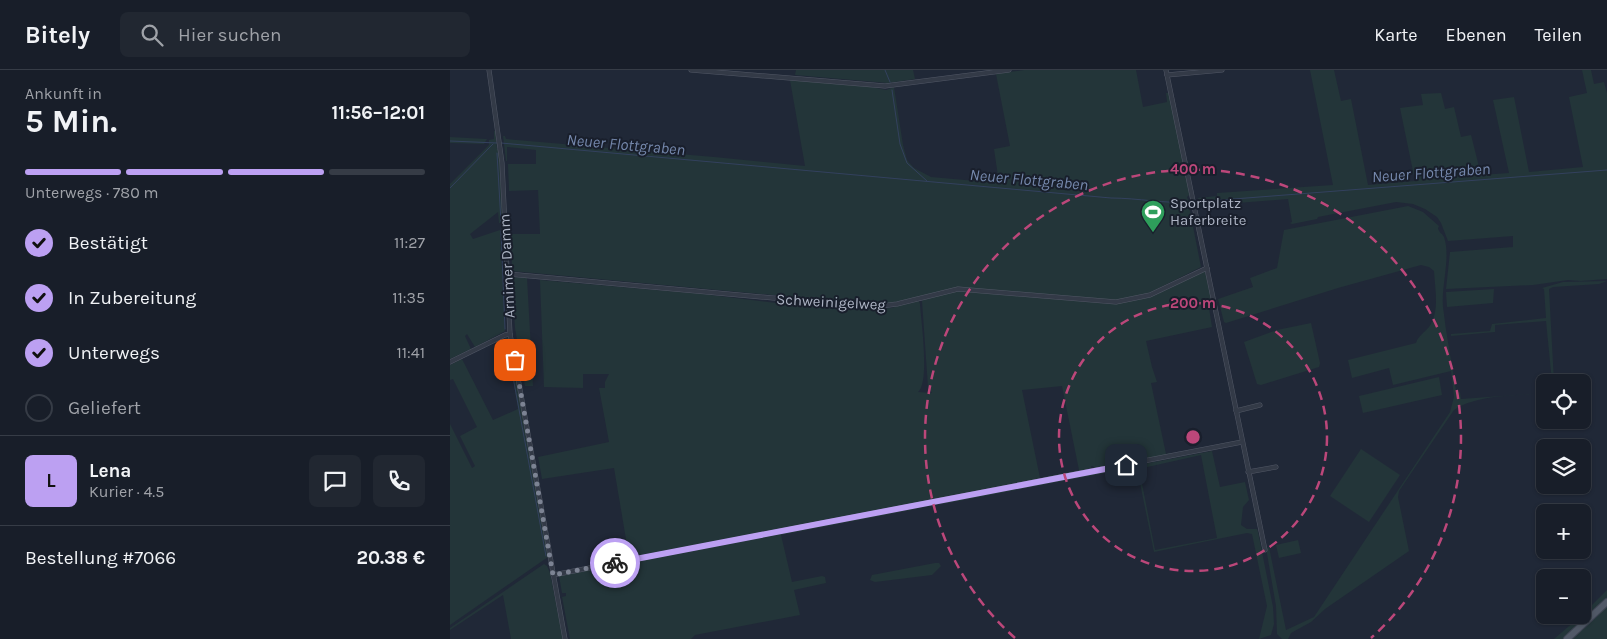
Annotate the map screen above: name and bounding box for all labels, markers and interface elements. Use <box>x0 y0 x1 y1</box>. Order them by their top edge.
search box <box>120 12 470 57</box>
text: Bitely <box>25 21 90 49</box>
icon: search <box>138 21 166 49</box>
text: Hier suchen <box>178 24 282 46</box>
text: Karte <box>1374 24 1418 46</box>
text: Ebenen <box>1446 24 1507 46</box>
text: Teilen <box>1535 24 1582 46</box>
text: Ankunft in <box>25 84 102 103</box>
text: 11:56–12:01 <box>332 102 425 124</box>
text: 5 Min. <box>25 103 117 140</box>
water label: Neuer Flottgraben <box>566 130 686 159</box>
water label: Neuer Flottgraben <box>1371 159 1491 186</box>
text: 400 m <box>1170 160 1216 178</box>
water label: Neuer Flottgraben <box>969 165 1089 194</box>
text: Unterwegs · 780 m <box>25 183 158 202</box>
place label: Sportplatz Haferbreite <box>1170 194 1246 229</box>
sports icon: Sportplatz Haferbreite <box>1140 199 1166 233</box>
street label: Arnimer Damm <box>495 213 519 319</box>
icon: check <box>25 229 53 257</box>
text: Bestätigt <box>68 232 148 254</box>
text: 11:27 <box>394 233 425 252</box>
icon: check <box>25 284 53 312</box>
text: In Zubereitung <box>68 287 196 309</box>
text: 11:35 <box>392 288 425 307</box>
street label: Schweinigelweg <box>776 290 887 314</box>
text: 200 m <box>1170 294 1216 312</box>
icon: check <box>25 339 53 367</box>
pin <box>494 339 536 381</box>
text: Unterwegs <box>68 342 160 364</box>
text: 11:41 <box>397 343 425 362</box>
icon: bag <box>501 346 529 374</box>
map controls <box>1536 374 1591 624</box>
button: locate <box>1536 374 1591 429</box>
text: Geliefert <box>68 397 141 419</box>
centre of rings <box>1184 428 1202 446</box>
button: layers <box>1536 439 1591 494</box>
pin <box>1105 444 1147 486</box>
icon: home <box>1112 451 1140 479</box>
button: chat <box>309 455 361 507</box>
button: phone <box>373 455 425 507</box>
text: Lena <box>89 460 131 482</box>
text: L <box>46 470 56 492</box>
text: Kurier · 4.5 <box>89 482 164 501</box>
button: + <box>1536 504 1591 559</box>
courier <box>590 538 640 588</box>
text: Bestellung #7066 <box>25 547 176 569</box>
text: 20.38 € <box>356 547 425 569</box>
icon: bike <box>601 549 629 577</box>
button: − <box>1536 569 1591 624</box>

